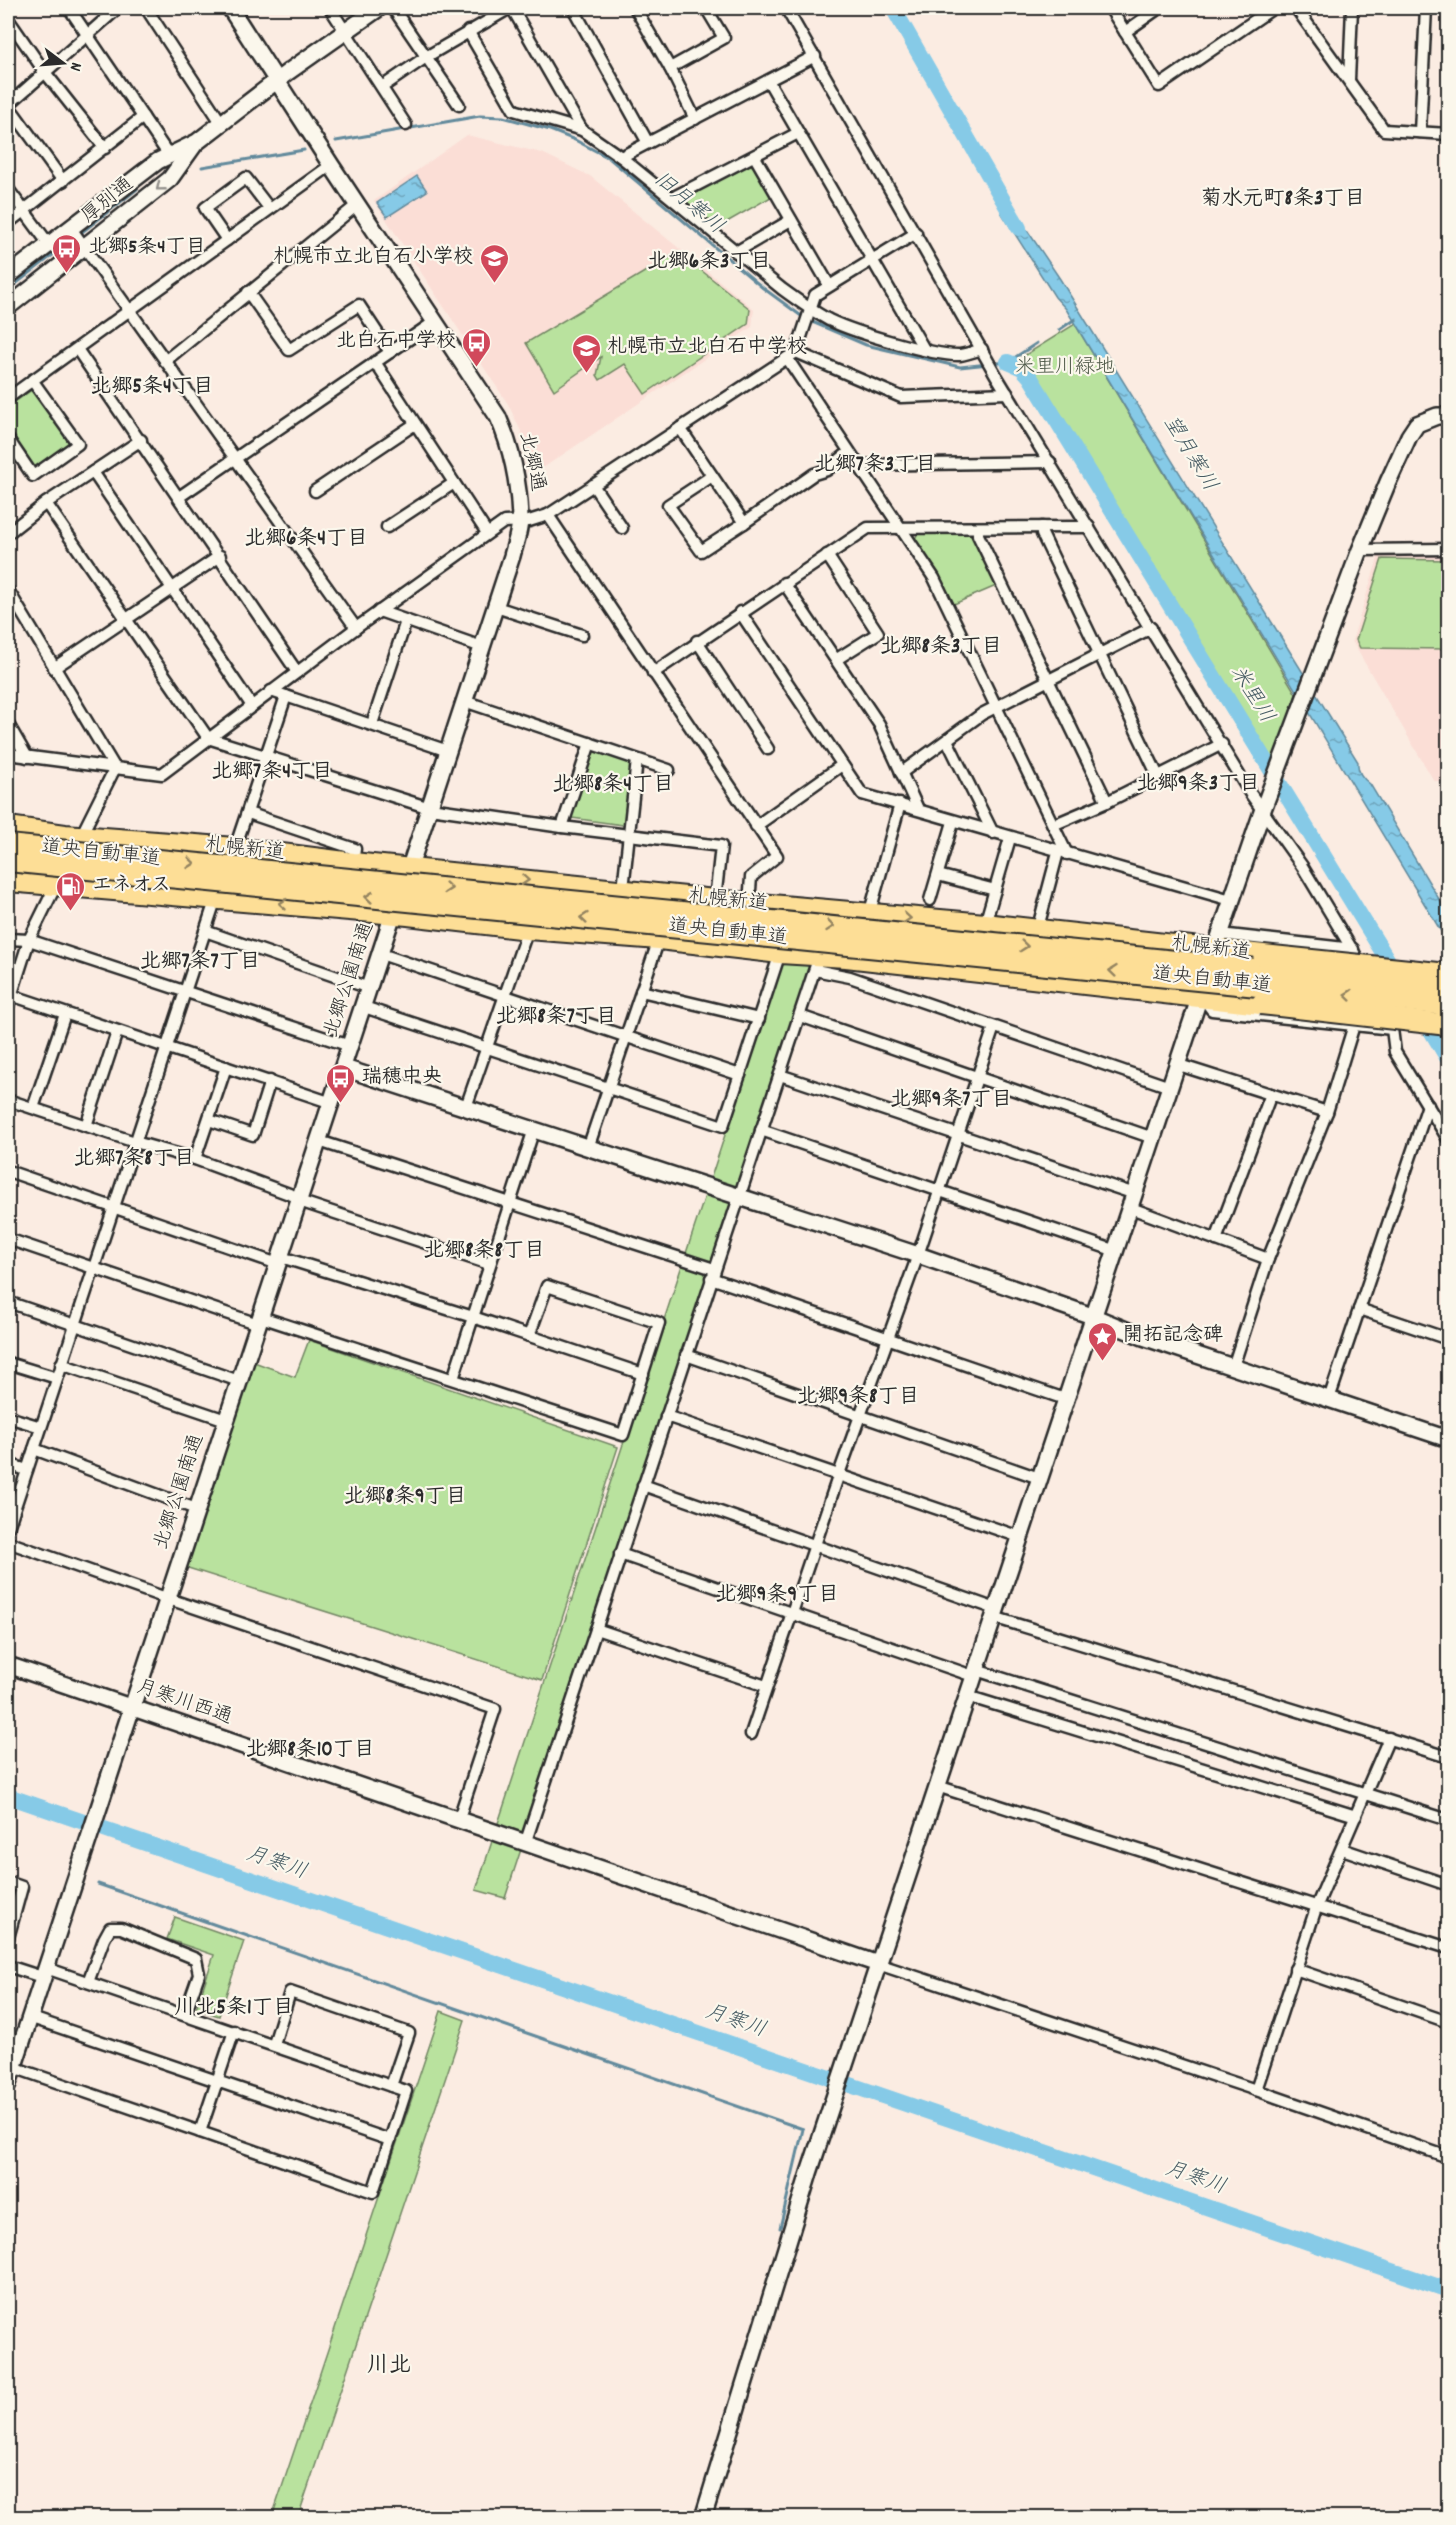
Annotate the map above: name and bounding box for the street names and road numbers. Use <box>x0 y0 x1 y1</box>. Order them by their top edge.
street label: 厚別通 <box>76 171 140 231</box>
street label: 北郷通 <box>511 430 551 494</box>
street label: 札幌新道 <box>204 832 286 868</box>
street label: 道央自動車道 <box>40 834 162 874</box>
street label: 札幌新道 <box>687 883 769 919</box>
street label: 道央自動車道 <box>667 913 789 953</box>
street label: 北郷公園南通 <box>318 919 382 1041</box>
street label: 札幌新道 <box>1170 930 1252 968</box>
street label: 道央自動車道 <box>1151 961 1273 1001</box>
street label: 北郷公園南通 <box>148 1431 212 1553</box>
street label: 月寒川西通 <box>132 1673 236 1733</box>

